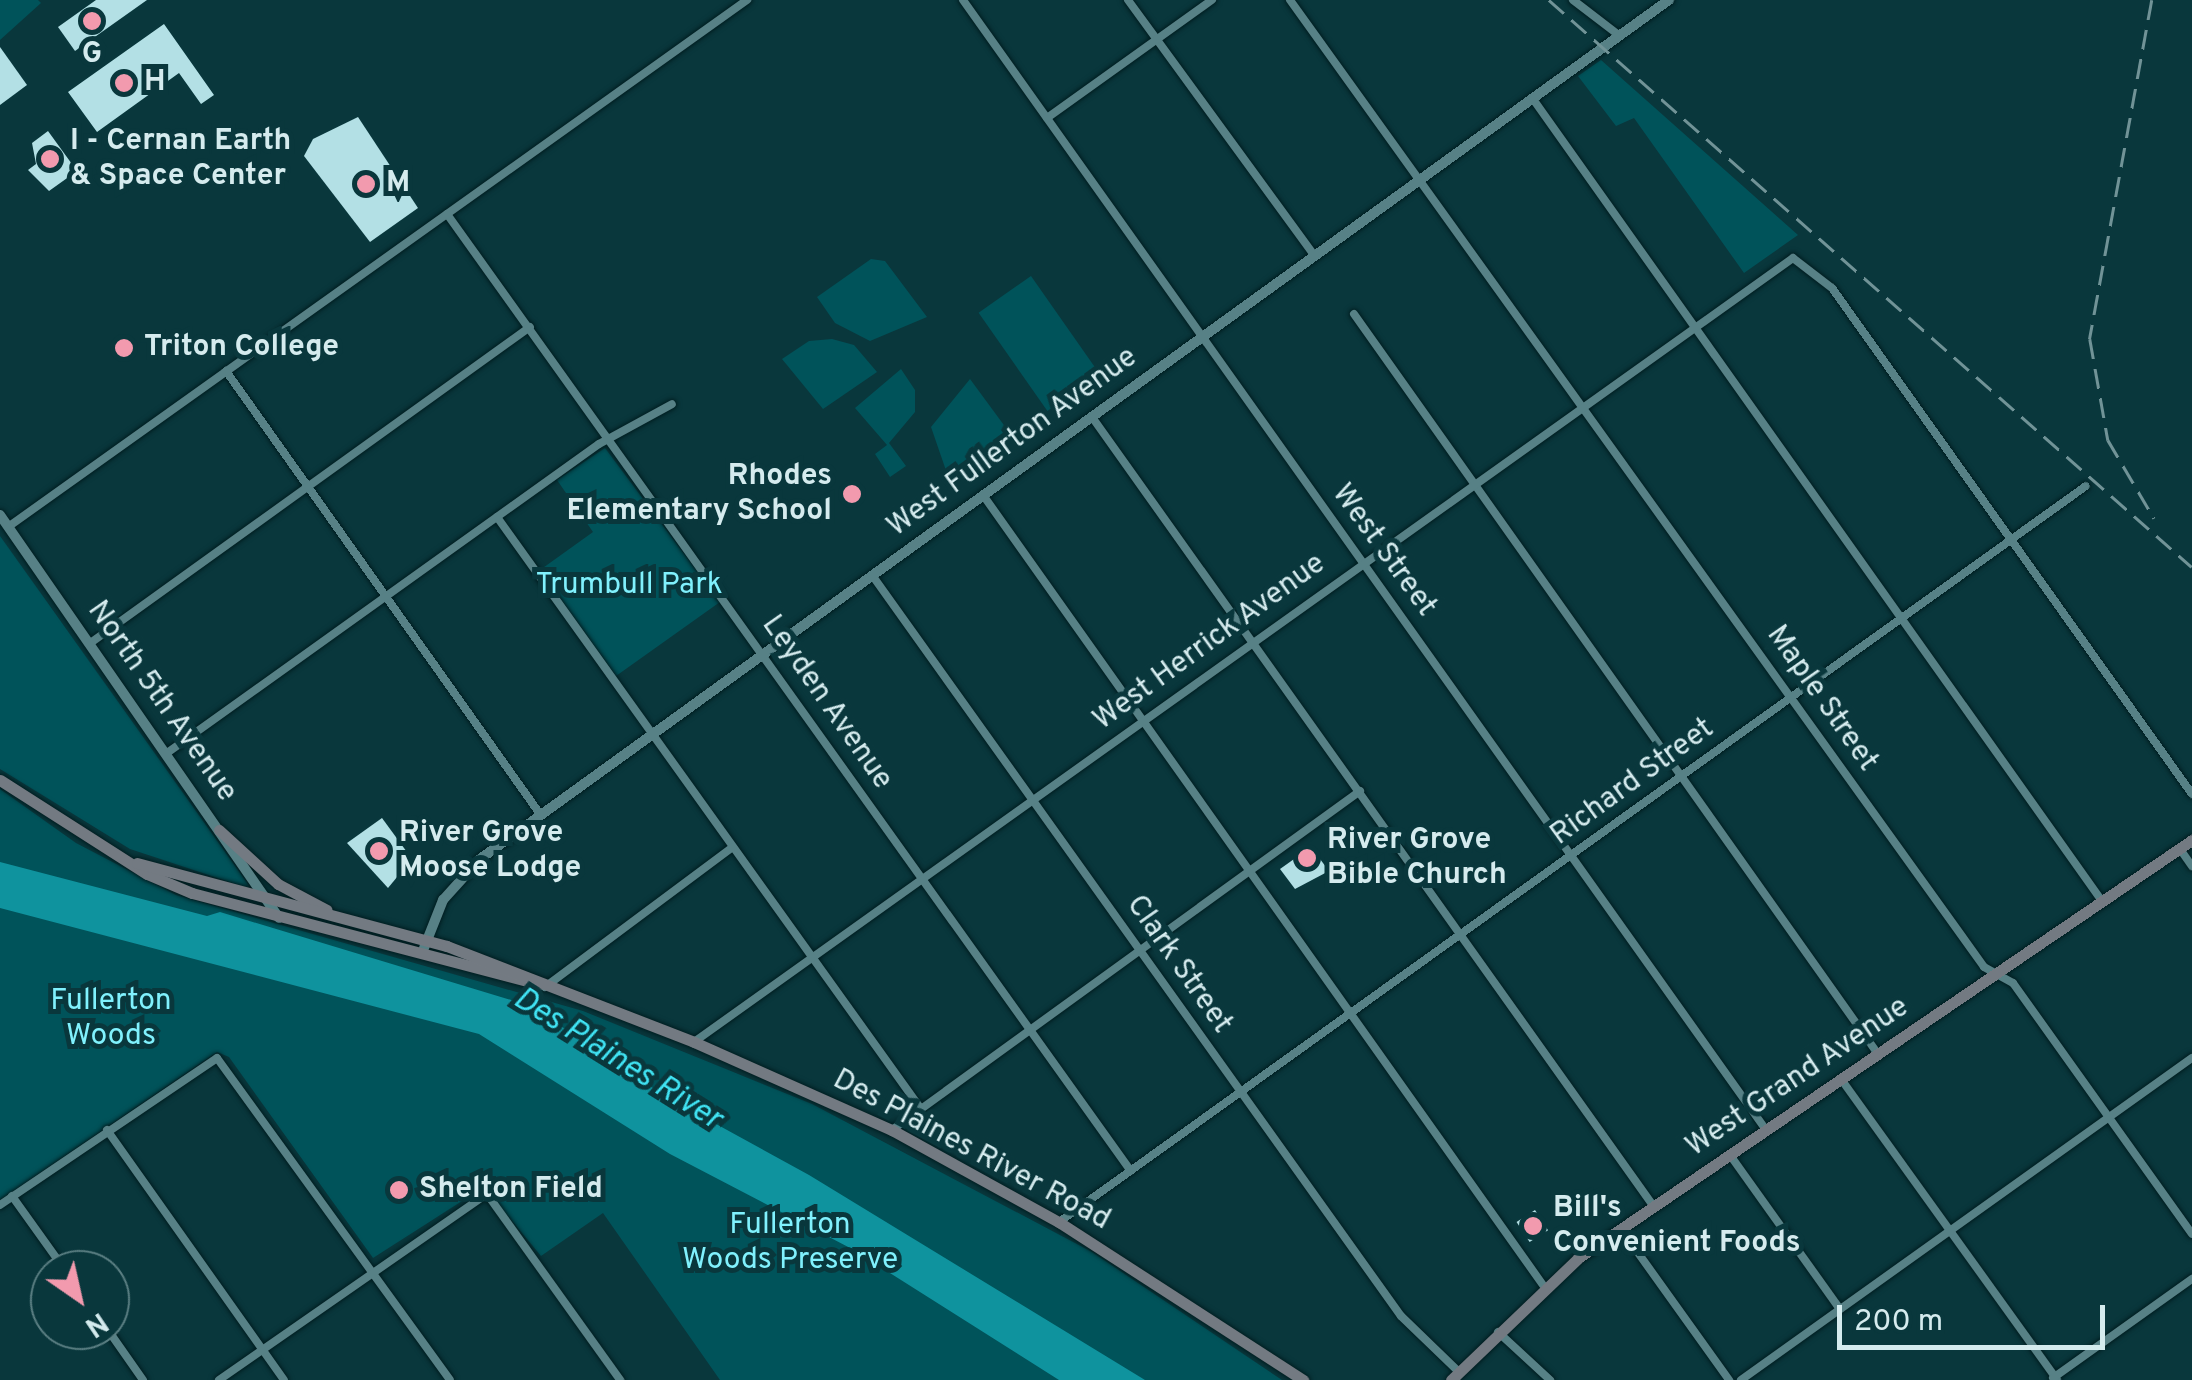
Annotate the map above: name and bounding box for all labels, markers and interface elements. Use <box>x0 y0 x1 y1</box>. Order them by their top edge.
marker: G <box>81 10 103 32</box>
place label: G <box>82 37 102 73</box>
place label: H <box>144 65 166 101</box>
marker: H <box>113 72 135 94</box>
place label: I - Cernan Earth & Space Center <box>70 124 291 194</box>
marker: I - Cernan Earth & Space Center <box>39 148 61 170</box>
place label: M <box>386 166 410 202</box>
marker: M <box>355 173 377 195</box>
place label: Triton College <box>144 330 339 366</box>
marker: Triton College <box>113 337 135 359</box>
street label: West Fullerton Avenue <box>880 340 1146 546</box>
place label: Rhodes Elementary School <box>566 459 832 530</box>
street label: West Street <box>1323 478 1443 624</box>
marker: Rhodes Elementary School <box>841 483 863 505</box>
street label: West Herrick Avenue <box>1087 546 1333 740</box>
park label: Trumbull Park <box>535 568 723 604</box>
street label: North 5th Avenue <box>78 594 244 810</box>
street label: Leyden Avenue <box>752 608 900 798</box>
street label: Maple Street <box>1758 619 1884 779</box>
street label: Richard Street <box>1544 712 1722 854</box>
place label: River Grove Moose Lodge <box>399 816 581 886</box>
place label: River Grove Bible Church <box>1327 823 1507 894</box>
marker: River Grove Moose Lodge <box>368 840 390 862</box>
marker: River Grove Bible Church <box>1296 847 1318 869</box>
street label: Clark Street <box>1117 889 1239 1041</box>
water label: Des Plaines River <box>506 980 728 1140</box>
park label: Fullerton Woods <box>50 984 172 1054</box>
street label: West Grand Avenue <box>1679 990 1917 1166</box>
street label: Des Plaines River Road <box>826 1063 1116 1239</box>
place label: Shelton Field <box>419 1172 603 1208</box>
marker: Shelton Field <box>388 1179 410 1201</box>
place label: Bill's Convenient Foods <box>1553 1191 1801 1262</box>
park label: Fullerton Woods Preserve <box>682 1208 898 1278</box>
marker: Bill's Convenient Foods <box>1522 1215 1544 1237</box>
north arrow <box>30 1250 130 1350</box>
scale bar <box>1842 1285 2110 1347</box>
text: N <box>77 1303 114 1344</box>
text: 200 m <box>1854 1304 1943 1341</box>

